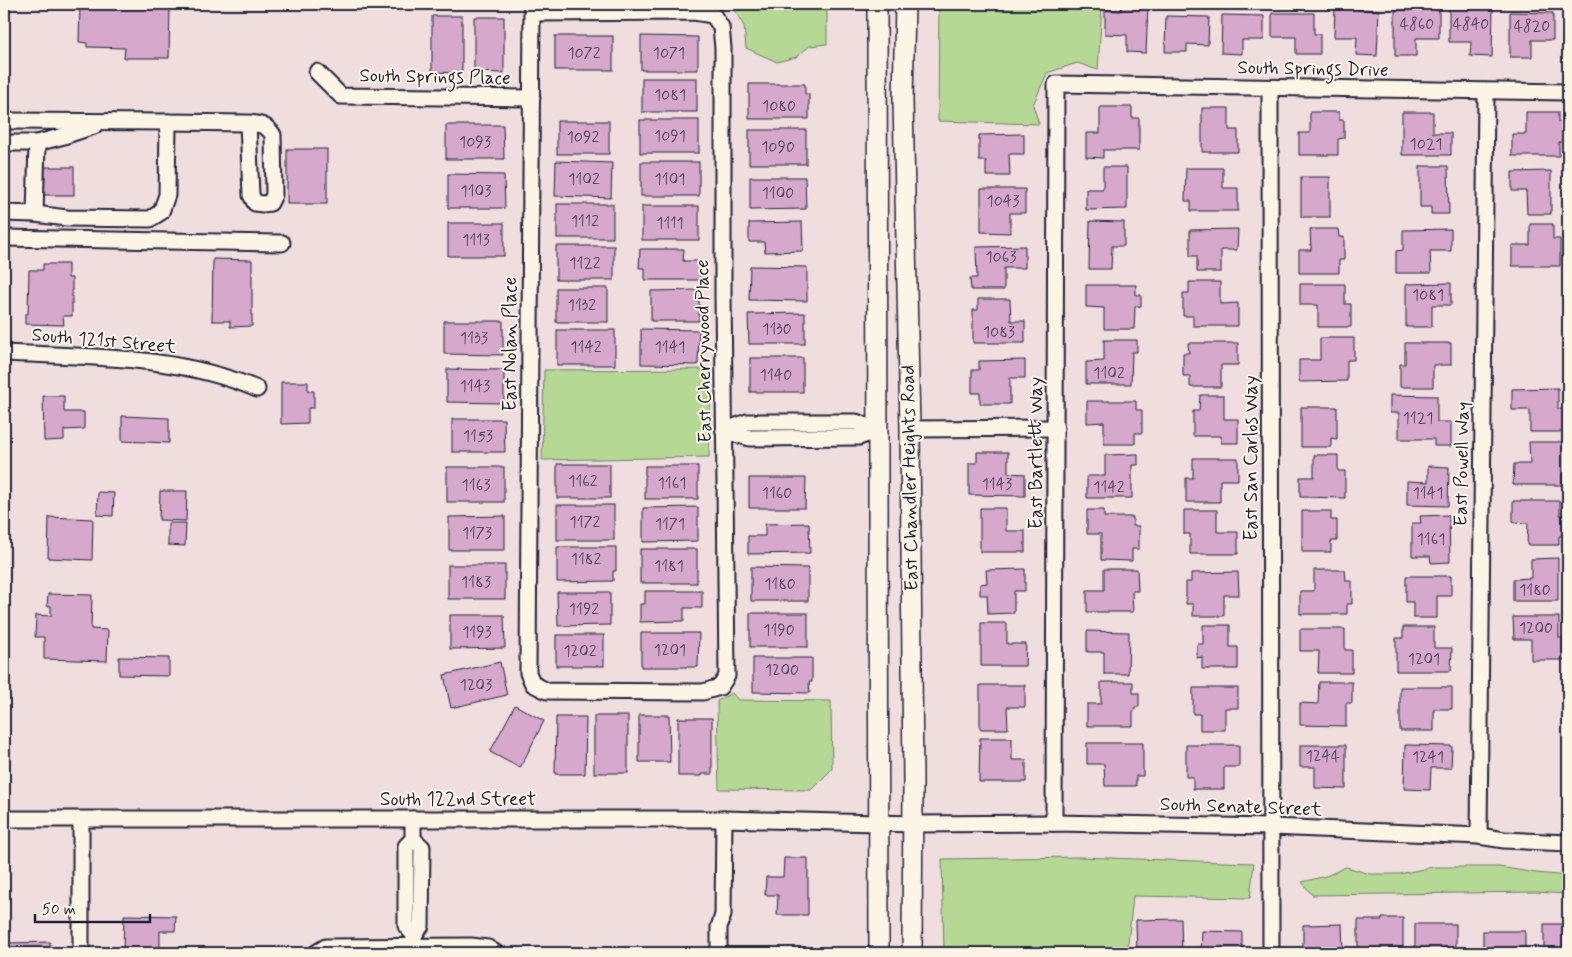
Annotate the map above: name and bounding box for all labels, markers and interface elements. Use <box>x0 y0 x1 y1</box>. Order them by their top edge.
house number: 4860 <box>1400 14 1434 35</box>
house number: 4840 <box>1453 14 1489 35</box>
house number: 4820 <box>1514 16 1550 37</box>
house number: 1072 <box>567 43 601 64</box>
house number: 1071 <box>653 43 685 64</box>
street label: South Springs Drive <box>1237 55 1389 86</box>
street label: South Springs Place <box>359 63 511 94</box>
house number: 1081 <box>654 85 686 106</box>
house number: 1080 <box>762 96 796 117</box>
house number: 1091 <box>654 126 686 147</box>
house number: 1092 <box>567 127 599 148</box>
house number: 1093 <box>459 132 491 153</box>
house number: 1021 <box>1410 134 1443 155</box>
house number: 1090 <box>761 137 795 158</box>
house number: 1102 <box>568 169 600 190</box>
house number: 1101 <box>655 169 685 190</box>
house number: 1103 <box>461 181 491 202</box>
house number: 1100 <box>762 183 794 204</box>
house number: 1043 <box>987 191 1019 212</box>
house number: 1112 <box>571 211 599 232</box>
house number: 1111 <box>656 213 684 234</box>
house number: 1113 <box>462 230 490 251</box>
house number: 1063 <box>985 247 1017 268</box>
house number: 1122 <box>569 253 601 274</box>
street label: East Cherrywood Place <box>690 259 718 443</box>
street label: East Nolan Place <box>498 277 523 411</box>
house number: 1081 <box>1412 285 1444 306</box>
house number: 1132 <box>568 295 596 316</box>
house number: 1130 <box>762 319 792 340</box>
street label: South 121st Street <box>31 322 177 360</box>
house number: 1083 <box>983 322 1015 343</box>
house number: 1133 <box>460 328 488 349</box>
house number: 1142 <box>570 337 602 358</box>
house number: 1141 <box>655 337 685 358</box>
house number: 1102 <box>1093 363 1125 384</box>
house number: 1140 <box>760 365 792 386</box>
street label: East Chandler Heights Road <box>896 365 925 591</box>
street label: East San Carlos Way <box>1239 375 1264 541</box>
house number: 1143 <box>460 376 490 397</box>
street label: East Bartlett Way <box>1024 377 1049 529</box>
street label: East Powell Way <box>1448 401 1476 527</box>
house number: 1121 <box>1403 408 1433 429</box>
house number: 1153 <box>463 426 493 447</box>
house number: 1162 <box>568 471 598 492</box>
house number: 1161 <box>658 473 686 494</box>
house number: 1143 <box>982 474 1012 495</box>
house number: 1163 <box>462 475 490 496</box>
house number: 1142 <box>1093 477 1125 498</box>
house number: 1160 <box>762 483 792 504</box>
house number: 1141 <box>1413 483 1443 504</box>
house number: 1172 <box>570 512 601 533</box>
house number: 1171 <box>655 514 685 535</box>
house number: 1173 <box>462 523 492 544</box>
house number: 1161 <box>1417 529 1445 550</box>
house number: 1182 <box>571 549 601 570</box>
house number: 1181 <box>654 556 684 577</box>
house number: 1183 <box>461 572 491 593</box>
house number: 1180 <box>764 574 796 595</box>
house number: 1180 <box>1519 580 1551 601</box>
house number: 1192 <box>569 599 599 620</box>
house number: 1200 <box>1519 618 1553 639</box>
house number: 1190 <box>763 620 795 641</box>
house number: 1193 <box>462 622 492 643</box>
house number: 1201 <box>654 640 686 661</box>
house number: 1202 <box>563 641 597 662</box>
house number: 1201 <box>1408 649 1440 670</box>
house number: 1200 <box>765 660 799 681</box>
house number: 1203 <box>460 675 492 696</box>
house number: 1244 <box>1306 746 1340 767</box>
house number: 1241 <box>1412 747 1444 768</box>
street label: South 122nd Street <box>380 787 536 812</box>
street label: South Senate Street <box>1160 792 1322 822</box>
scale bar <box>35 892 150 924</box>
text: 50 m <box>42 900 76 920</box>

